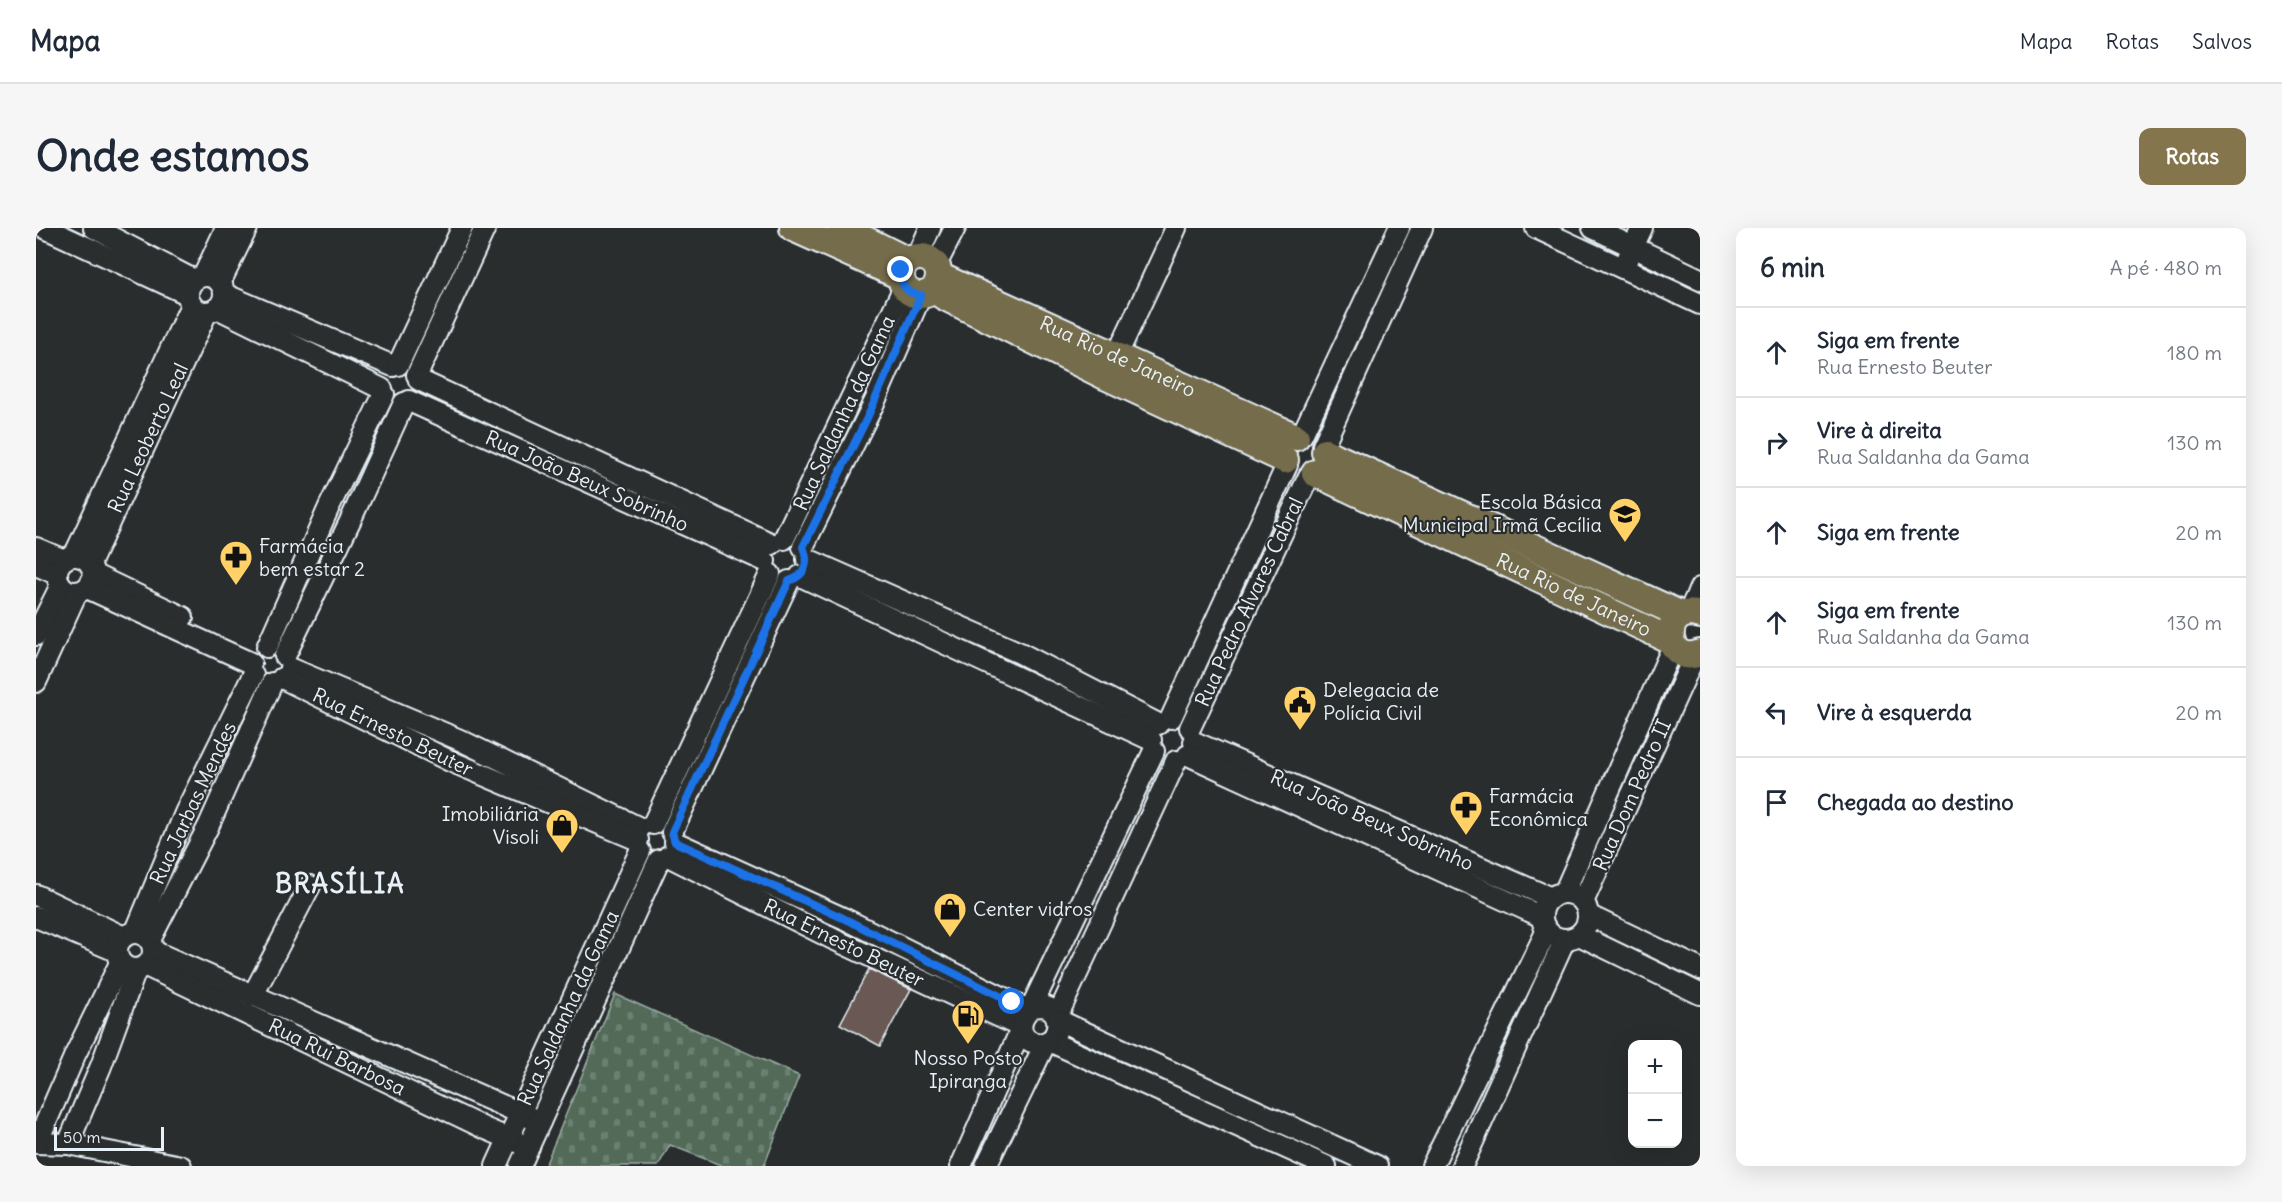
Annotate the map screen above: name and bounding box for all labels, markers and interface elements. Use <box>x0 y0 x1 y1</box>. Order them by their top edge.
text: Mapa <box>30 23 100 59</box>
text: Mapa <box>2020 28 2073 55</box>
text: Rotas <box>2106 28 2159 55</box>
text: Salvos <box>2192 28 2252 55</box>
button: Rotas <box>2139 128 2246 185</box>
text: Onde estamos <box>36 130 309 182</box>
text: 6 min <box>1760 251 1825 284</box>
text: A pé · 480 m <box>2110 255 2222 280</box>
route end <box>887 256 913 282</box>
street label: Rua Rio de Janeiro <box>1036 310 1200 402</box>
street label: Rua Saldanha da Gama <box>787 311 900 514</box>
text: Siga em frente <box>1817 326 1960 354</box>
icon: ahead <box>1760 336 1793 369</box>
text: 180 m <box>2167 340 2222 365</box>
text: Rua Ernesto Beuter <box>1817 354 1992 379</box>
street label: Rua Leoberto Leal <box>102 359 193 517</box>
text: Vire à direita <box>1817 416 1942 444</box>
street label: Rua João Beux Sobrinho <box>482 424 693 537</box>
icon: right <box>1760 426 1793 459</box>
text: 130 m <box>2167 430 2222 455</box>
text: Rua Saldanha da Gama <box>1817 444 2030 469</box>
place label: Escola Básica Municipal Irmã Cecília <box>1403 489 1602 537</box>
street label: Rua Pedro Alvares Cabral <box>1189 493 1308 710</box>
school or university icon: Escola Básica Municipal Irmã Cecília <box>1607 496 1643 543</box>
icon: ahead <box>1760 516 1793 549</box>
text: Siga em frente <box>1817 518 1960 546</box>
text: 20 m <box>2176 520 2222 545</box>
place label: Farmácia bem estar 2 <box>259 533 365 581</box>
pharmacy icon: Farmácia bem estar 2 <box>218 539 254 586</box>
street label: Rua Rio de Janeiro <box>1492 547 1656 641</box>
text: Siga em frente <box>1817 596 1960 624</box>
icon: ahead <box>1760 606 1793 639</box>
text: 130 m <box>2167 610 2222 635</box>
text: Rua Saldanha da Gama <box>1817 624 2030 649</box>
place label: Delegacia de Polícia Civil <box>1323 677 1439 725</box>
street label: Rua Ernesto Beuter <box>309 682 478 781</box>
public building icon: Delegacia de Polícia Civil <box>1282 684 1318 731</box>
icon: left <box>1760 696 1793 729</box>
text: Vire à esquerda <box>1817 698 1972 726</box>
text: 20 m <box>2176 700 2222 725</box>
street label: Rua Dom Pedro II <box>1587 715 1676 874</box>
street label: Rua Jarbas Mendes <box>144 718 241 888</box>
street label: Rua João Beux Sobrinho <box>1267 763 1478 876</box>
place label: Farmácia Econômica <box>1489 783 1588 831</box>
icon: arrive <box>1760 786 1793 819</box>
text: Chegada ao destino <box>1817 788 2014 816</box>
pharmacy icon: Farmácia Econômica <box>1448 789 1484 836</box>
place label: Imobiliária Visoli <box>442 801 539 849</box>
shop icon: Imobiliária Visoli <box>544 807 580 854</box>
district label: BRASÍLIA <box>275 866 405 900</box>
shop icon: Center vidros <box>932 891 968 938</box>
street label: Rua Ernesto Beuter <box>760 893 929 992</box>
place label: Center vidros <box>973 896 1092 921</box>
street label: Rua Saldanha da Gama <box>511 906 624 1109</box>
route start <box>998 988 1024 1014</box>
fuel station icon: Nosso Posto Ipiranga <box>950 998 986 1045</box>
street label: Rua Rui Barbosa <box>265 1013 410 1101</box>
map controls <box>1628 1040 1682 1148</box>
button: + <box>1628 1040 1682 1094</box>
place label: Nosso Posto Ipiranga <box>914 1045 1023 1093</box>
button: − <box>1628 1094 1682 1148</box>
scale bar <box>54 1124 164 1152</box>
text: 50 m <box>63 1127 101 1147</box>

